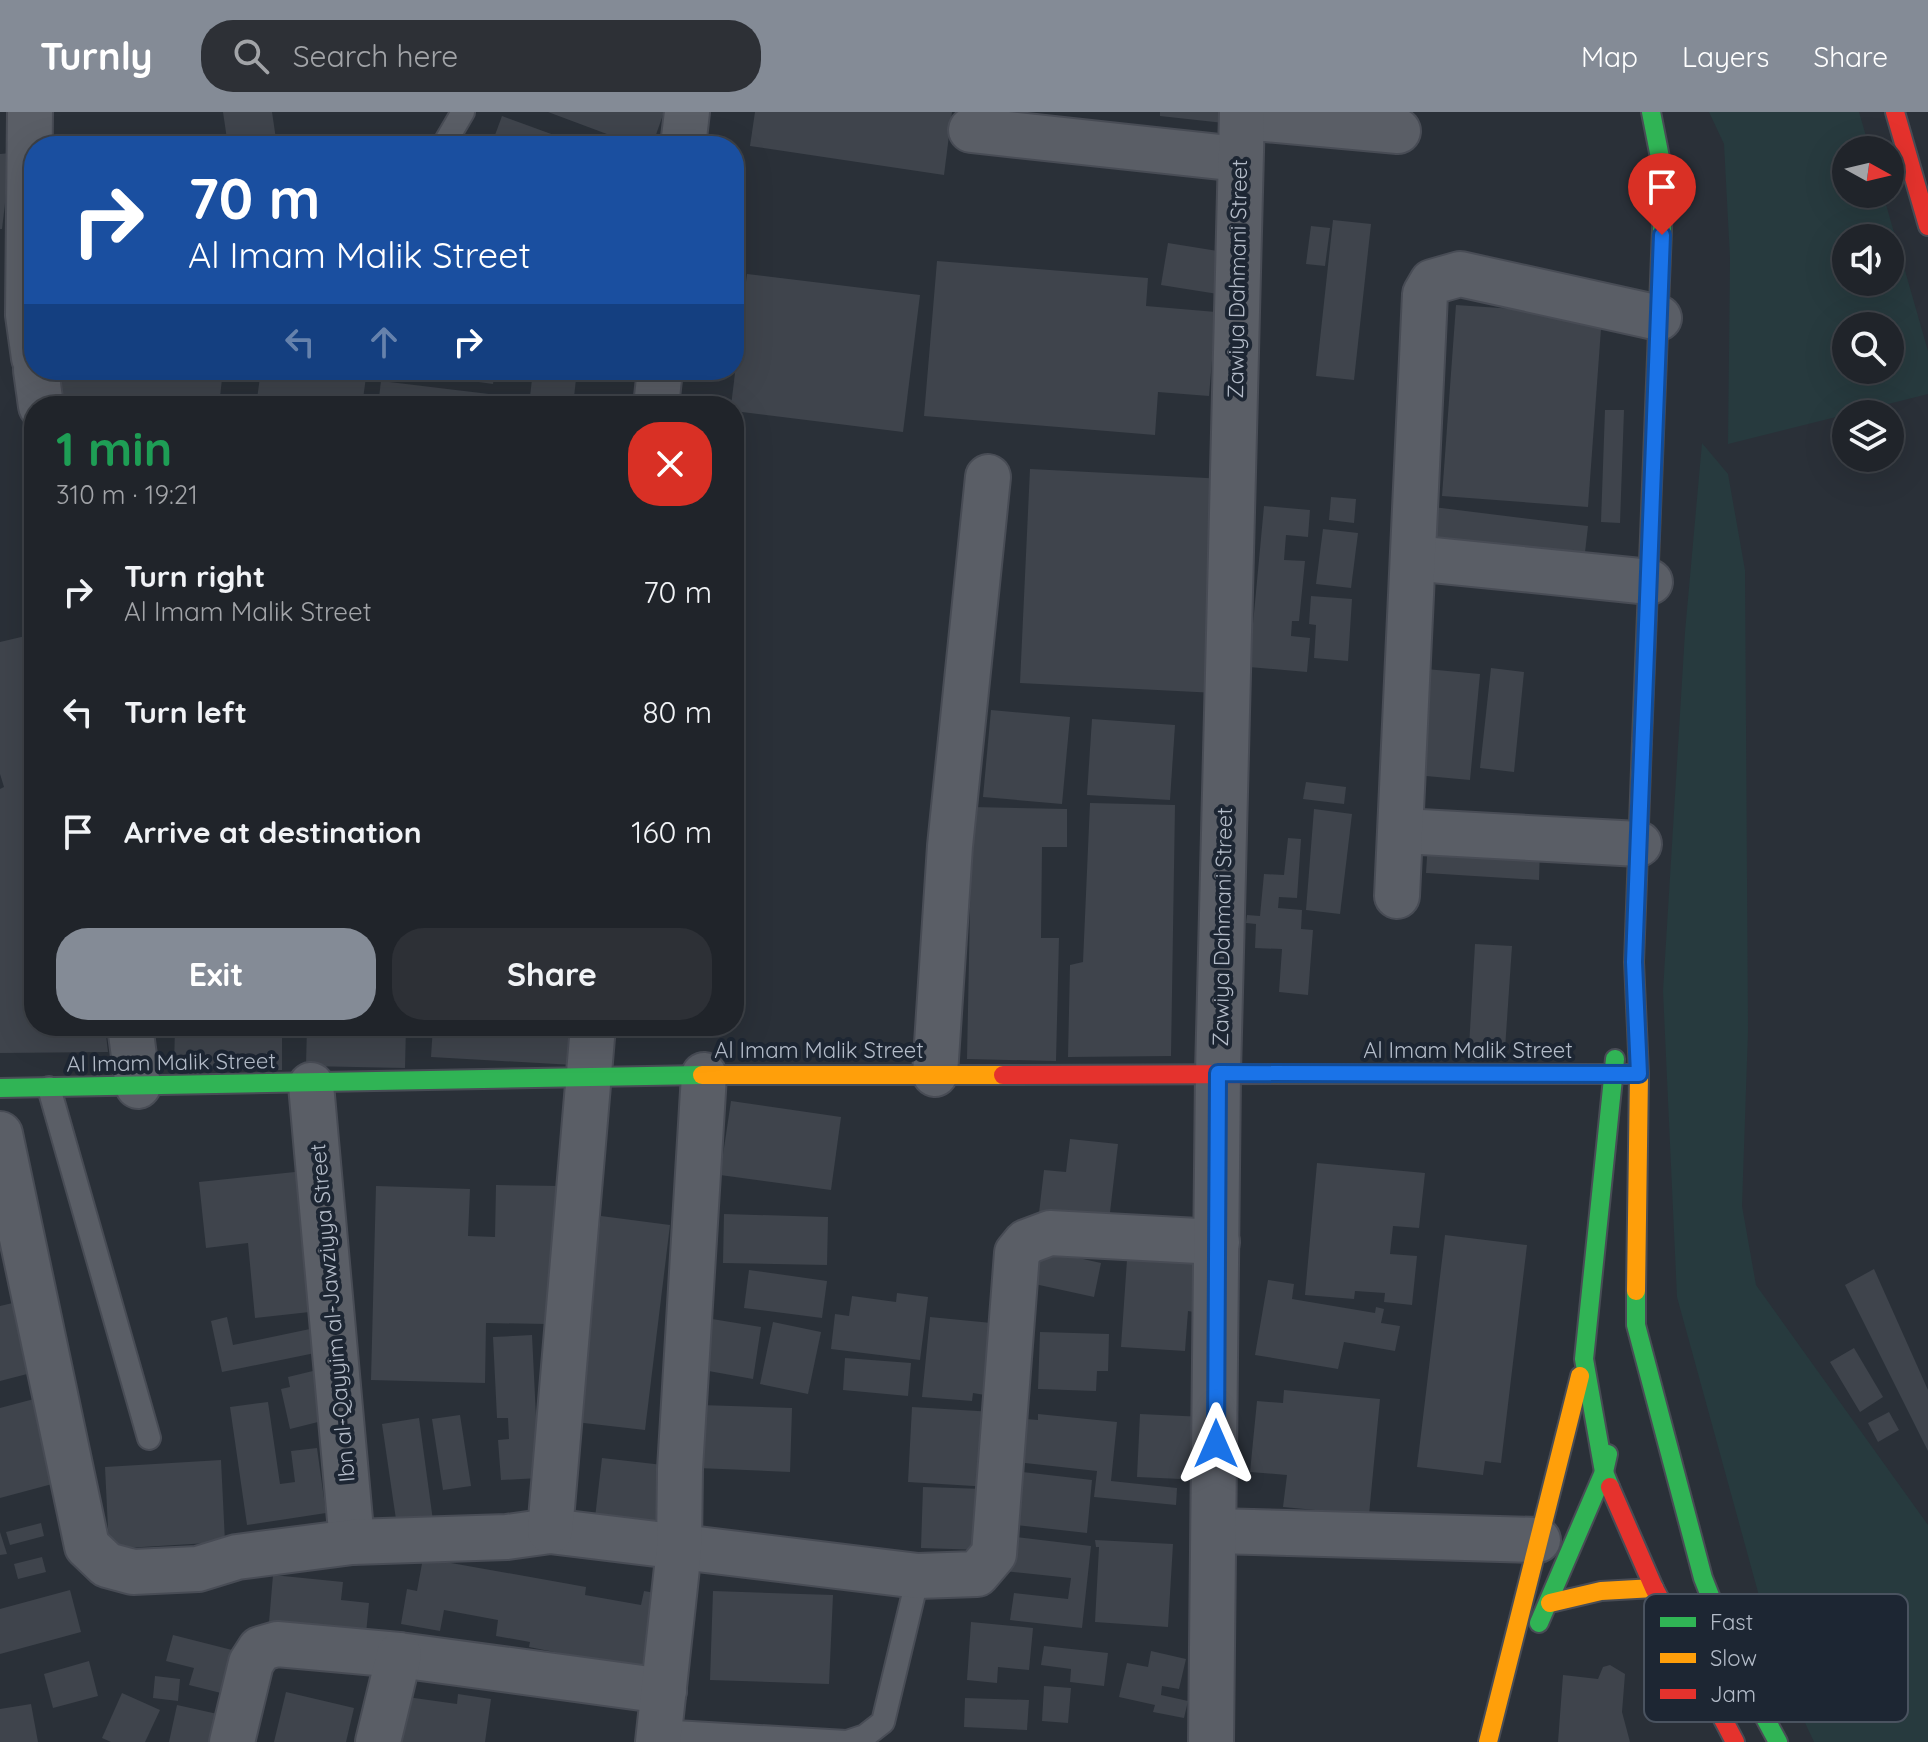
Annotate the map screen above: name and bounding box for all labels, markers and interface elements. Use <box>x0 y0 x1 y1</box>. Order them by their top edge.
search box <box>201 20 761 92</box>
text: Turnly <box>40 32 153 80</box>
icon: search <box>229 34 273 78</box>
text: Search here <box>293 37 458 75</box>
text: Map <box>1581 39 1638 74</box>
text: Layers <box>1682 39 1769 74</box>
text: Share <box>1813 39 1888 74</box>
north arrow <box>1832 136 1904 208</box>
map controls <box>1832 136 1904 472</box>
pin <box>1628 153 1696 235</box>
street label: Zawiya Dahmani Street <box>1221 159 1253 399</box>
text: 70 m <box>188 163 320 233</box>
icon: arrive <box>1640 165 1684 209</box>
icon: right <box>56 168 160 272</box>
button: sound <box>1832 224 1904 296</box>
text: Al Imam Malik Street <box>188 232 531 277</box>
button: search <box>1832 312 1904 384</box>
icon: left <box>278 320 322 364</box>
icon: ahead <box>362 320 406 364</box>
icon: right <box>446 320 490 364</box>
button: layers <box>1832 400 1904 472</box>
text: 1 min <box>56 418 172 478</box>
button: close <box>628 422 712 506</box>
text: 310 m · 19:21 <box>56 478 198 511</box>
text: Turn right <box>124 557 265 595</box>
icon: right <box>56 570 100 614</box>
text: 70 m <box>643 573 712 611</box>
text: Al Imam Malik Street <box>124 595 372 628</box>
icon: left <box>56 690 100 734</box>
text: Turn left <box>124 693 247 731</box>
text: 80 m <box>642 693 712 731</box>
street label: Zawiya Dahmani Street <box>1206 807 1238 1047</box>
icon: arrive <box>56 810 100 854</box>
text: Arrive at destination <box>124 813 422 851</box>
text: 160 m <box>631 813 712 851</box>
button: Exit <box>56 928 376 1020</box>
button: Share <box>392 928 712 1020</box>
street label: Al Imam Malik Street <box>714 1036 924 1064</box>
street label: Al Imam Malik Street <box>1363 1036 1573 1064</box>
street label: Al Imam Malik Street <box>66 1046 276 1078</box>
street label: Ibn al-Qayyim al-Jawziyya Street <box>303 1143 361 1483</box>
position arrow <box>1174 1402 1258 1486</box>
legend <box>1644 1594 1908 1722</box>
text: Fast <box>1710 1608 1753 1636</box>
text: Slow <box>1710 1644 1757 1672</box>
text: Jam <box>1710 1680 1756 1708</box>

